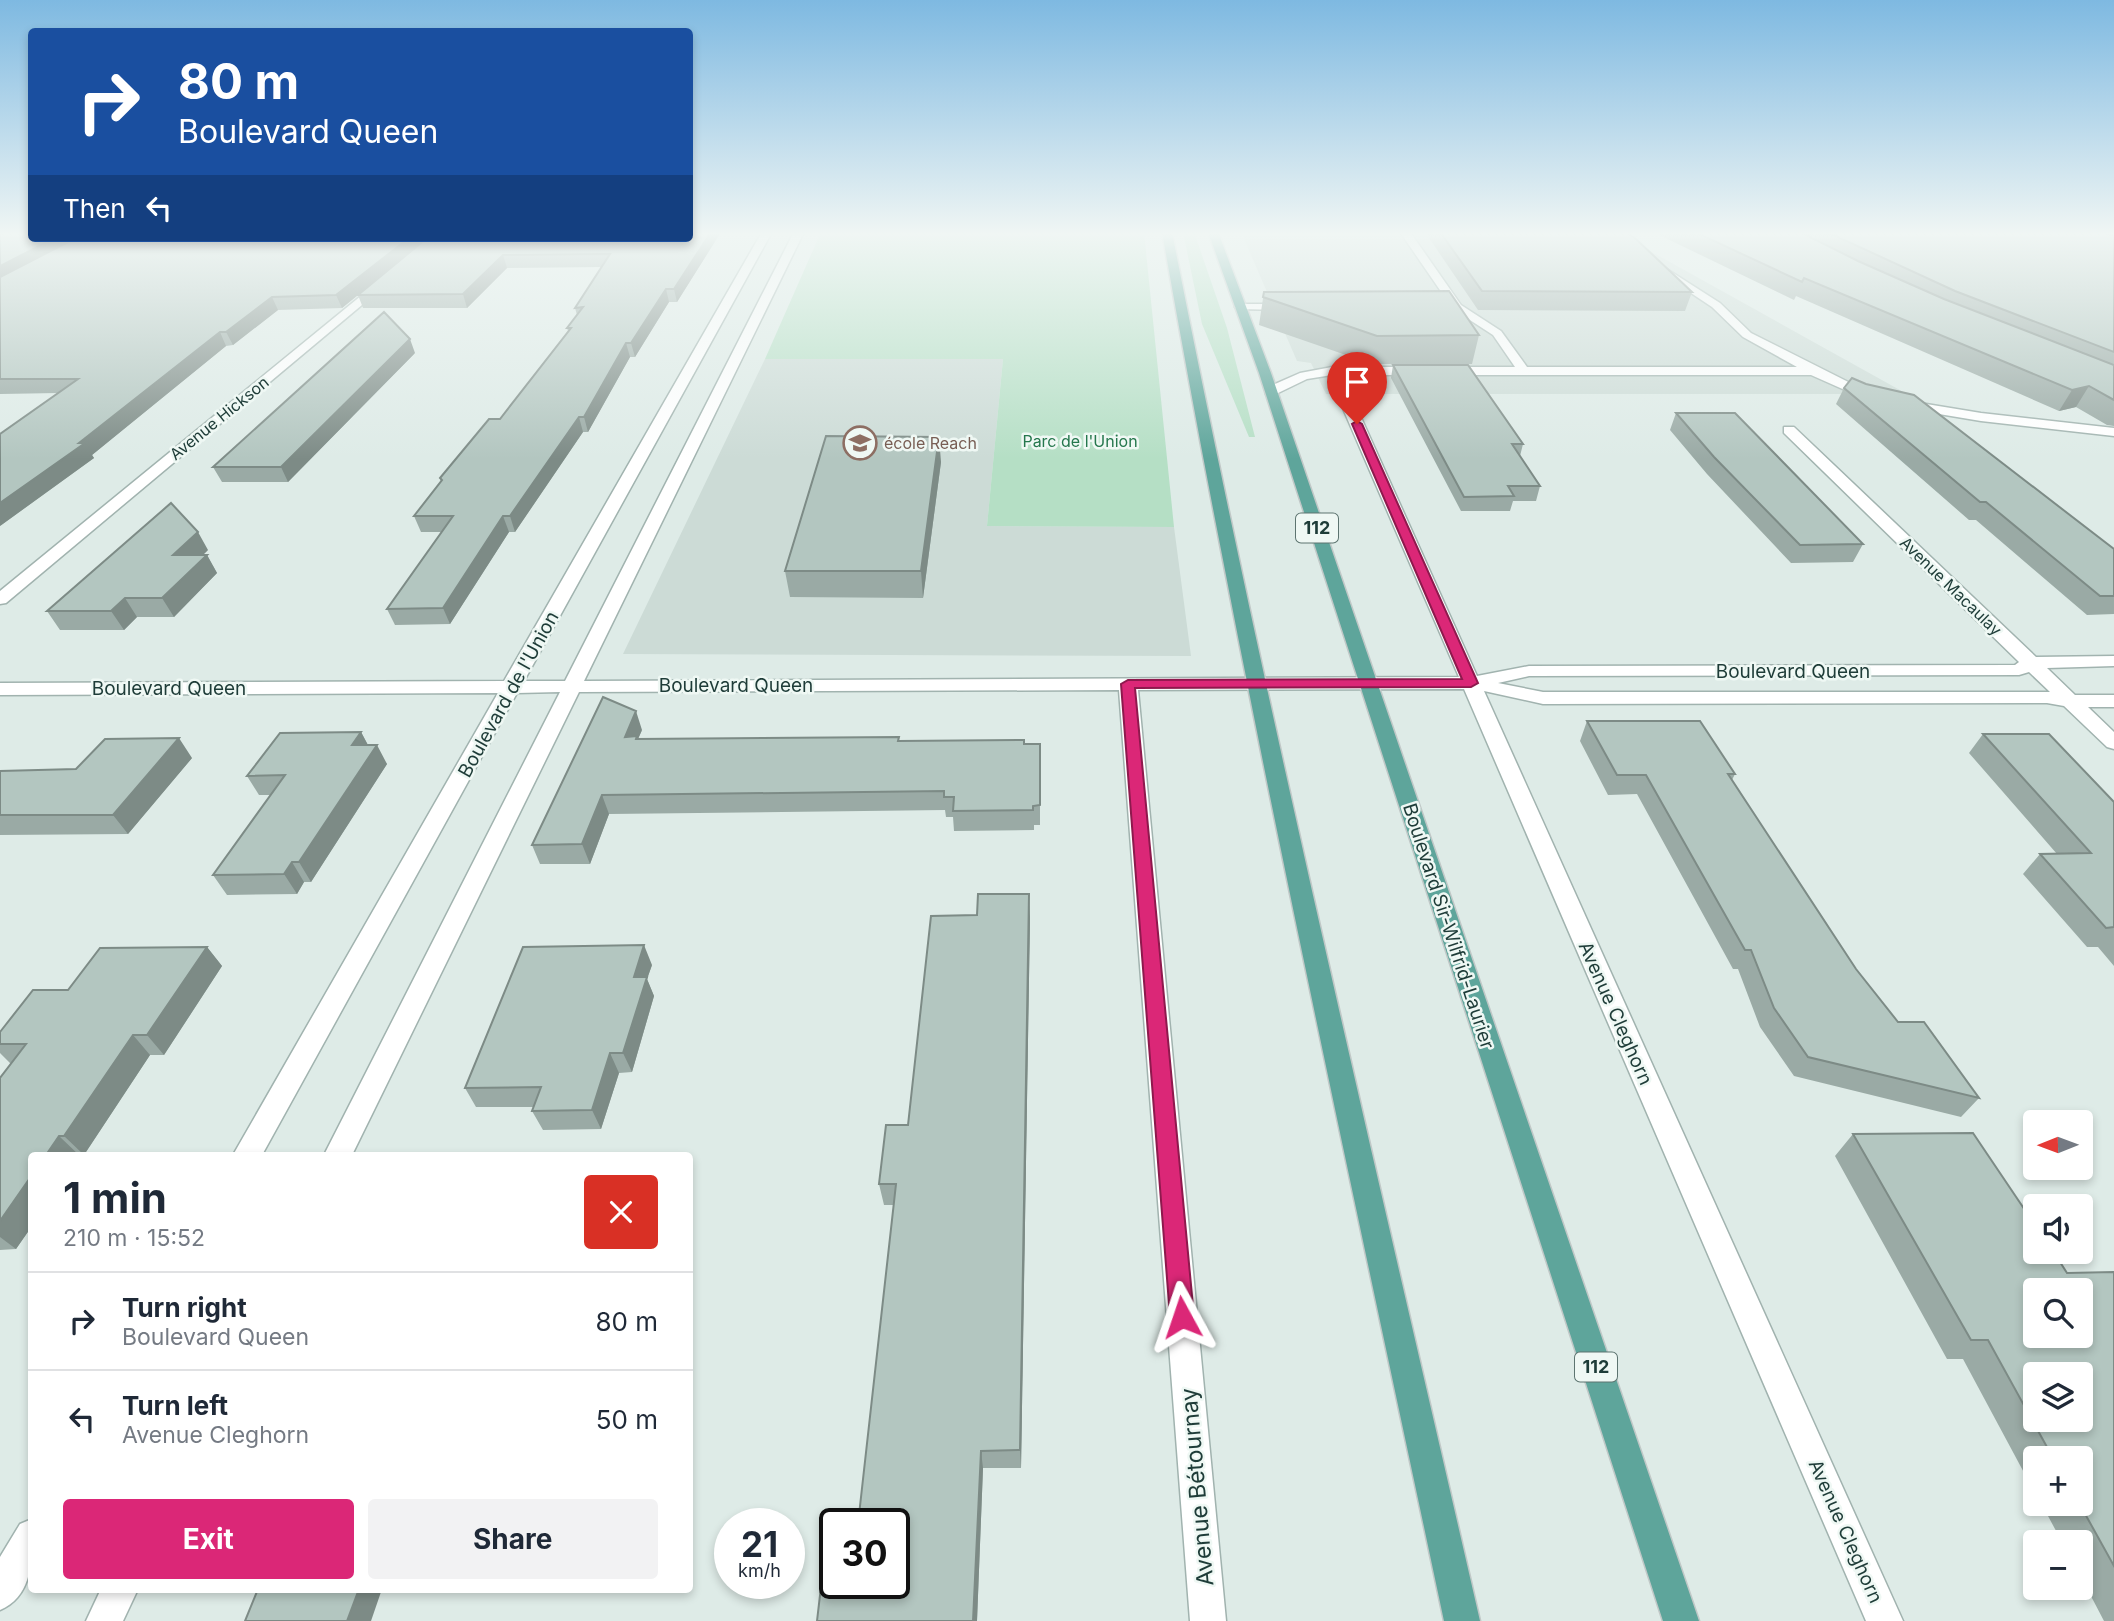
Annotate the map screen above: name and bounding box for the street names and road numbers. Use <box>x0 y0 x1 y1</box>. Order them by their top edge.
street label: Avenue Hickson <box>165 372 273 464</box>
road number: 112 <box>1296 514 1338 542</box>
street label: Avenue Macaulay <box>1896 532 2006 640</box>
street label: Boulevard de l'Union <box>453 607 564 781</box>
street label: Boulevard Queen <box>1716 660 1870 683</box>
street label: Boulevard Queen <box>659 674 813 697</box>
street label: Boulevard Queen <box>92 677 246 700</box>
street label: Boulevard Sir-Wilfrid-Laurier <box>1398 801 1499 1052</box>
street label: Avenue Cleghorn <box>1574 938 1657 1089</box>
road number: 112 <box>1575 1352 1617 1382</box>
street label: Avenue Bétournay <box>1174 1387 1220 1587</box>
street label: Avenue Cleghorn <box>1804 1456 1887 1607</box>

